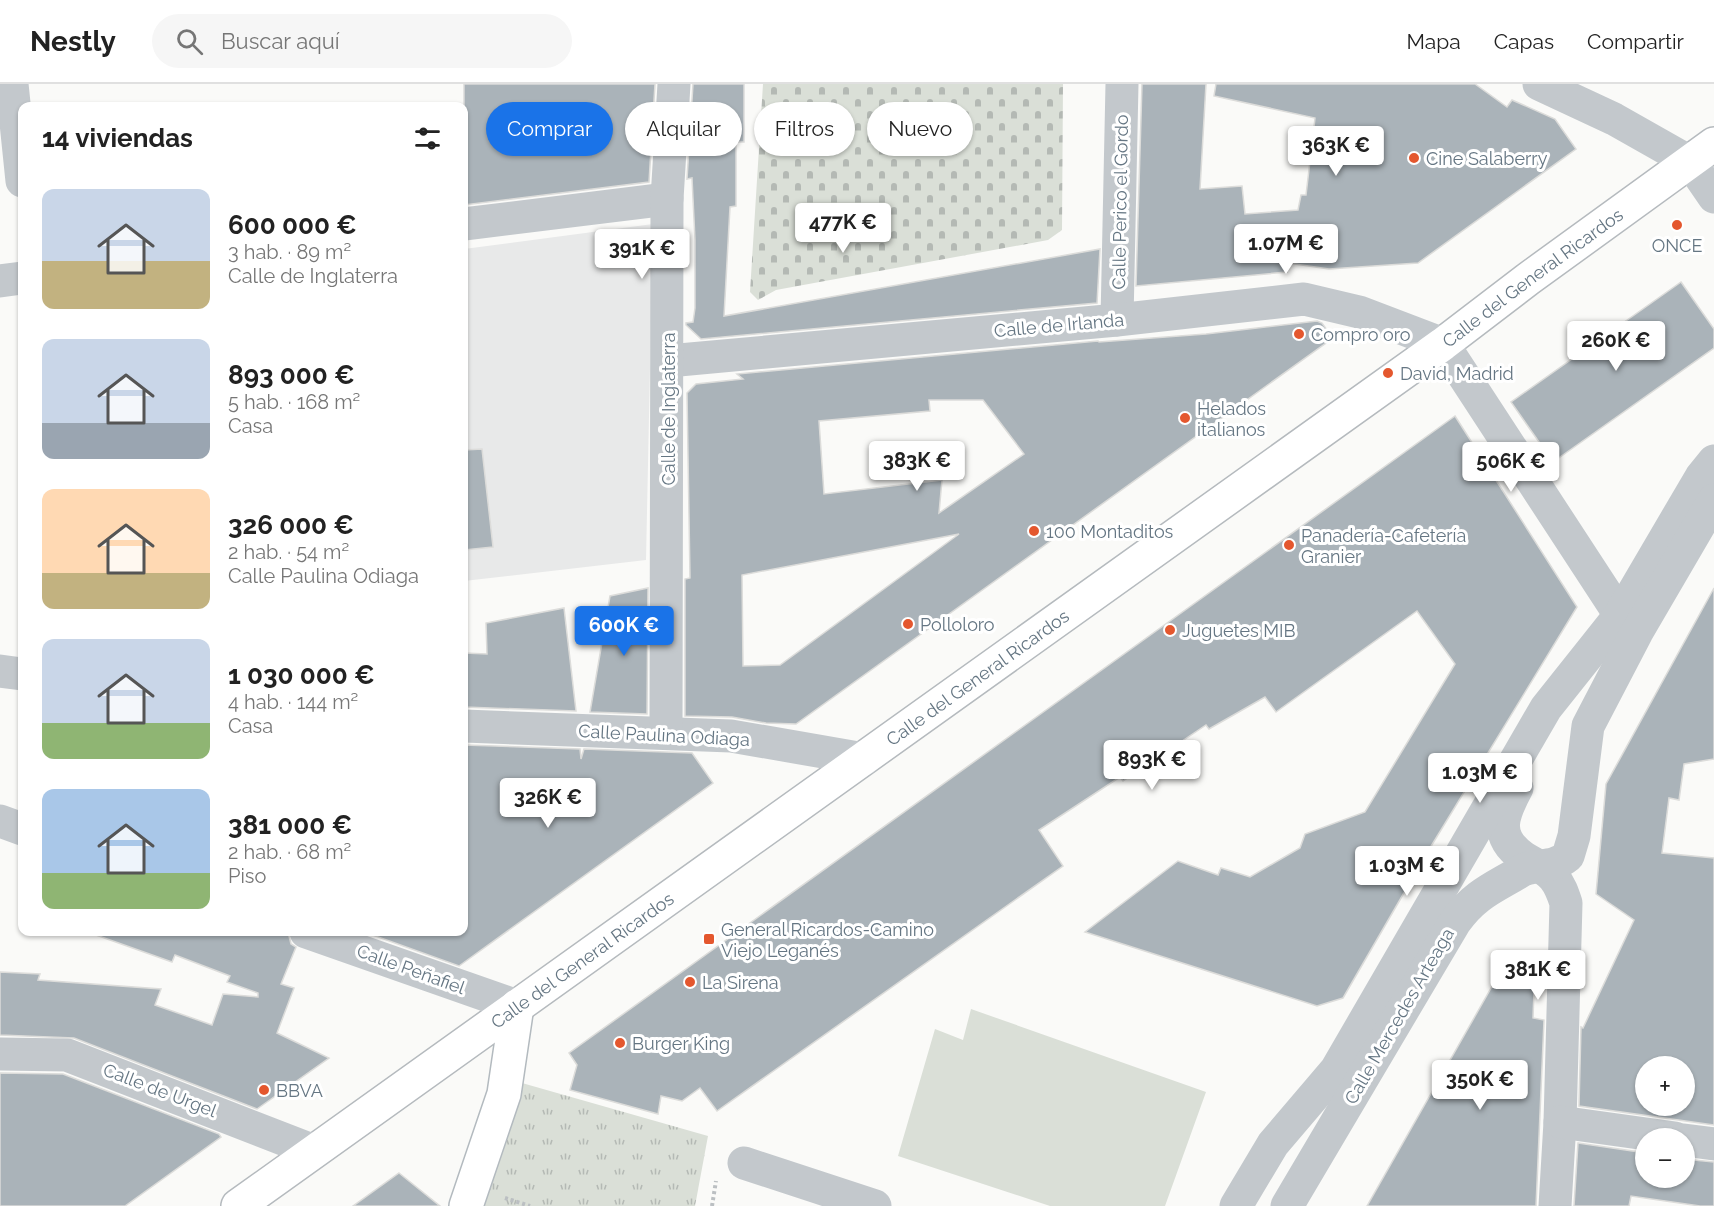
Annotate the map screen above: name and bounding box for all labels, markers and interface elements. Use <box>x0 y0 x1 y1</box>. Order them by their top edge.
search box <box>152 14 572 68</box>
text: Nestly <box>30 25 116 58</box>
icon: search <box>173 25 206 58</box>
text: Buscar aquí <box>221 28 340 54</box>
text: Mapa <box>1406 29 1461 54</box>
text: Capas <box>1494 29 1554 54</box>
text: Compartir <box>1587 29 1684 54</box>
chip: Comprar <box>486 102 613 156</box>
chip: Alquilar <box>625 102 742 156</box>
chip: Filtros <box>754 102 855 156</box>
chip: Nuevo <box>867 102 973 156</box>
street label: Calle Perico el Gordo <box>1108 114 1132 290</box>
icon: filters <box>411 122 444 155</box>
text: 14 viviendas <box>42 123 193 153</box>
pin: 363K € <box>1287 126 1385 177</box>
text: 363K € <box>1302 133 1370 157</box>
place label: Cine Salaberry <box>1426 148 1548 169</box>
marker: Cine Salaberry <box>1407 151 1421 165</box>
pin: 477K € <box>794 203 892 254</box>
street label: Calle del General Ricardos <box>1438 203 1627 351</box>
text: 600 000 € <box>228 210 357 240</box>
text: 477K € <box>809 210 877 234</box>
icon: home <box>90 213 162 285</box>
marker: ONCE <box>1670 218 1684 232</box>
pin: 1.07M € <box>1231 224 1341 275</box>
pin: 391K € <box>593 229 691 280</box>
text: 1.07M € <box>1248 231 1324 255</box>
place label: ONCE <box>1652 235 1702 256</box>
text: 391K € <box>609 236 675 260</box>
text: 3 hab. · 89 m² <box>228 240 351 264</box>
text: Calle de Inglaterra <box>228 264 398 288</box>
street label: Calle de Irlanda <box>993 309 1125 341</box>
pin: 260K € <box>1567 321 1665 372</box>
place label: Compro oro <box>1311 324 1411 345</box>
marker: Compro oro <box>1292 327 1306 341</box>
text: 260K € <box>1581 328 1651 352</box>
street label: Calle de Inglaterra <box>658 332 679 486</box>
text: 893 000 € <box>228 360 355 390</box>
icon: home <box>90 363 162 435</box>
place label: David, Madrid <box>1400 363 1514 384</box>
marker: David, Madrid <box>1381 366 1395 380</box>
text: 5 hab. · 168 m² <box>228 390 360 414</box>
place label: Helados italianos <box>1197 398 1266 440</box>
marker: Helados italianos <box>1178 411 1192 425</box>
text: Casa <box>228 414 273 438</box>
pin: 383K € <box>868 441 966 492</box>
pin: 506K € <box>1462 442 1560 493</box>
text: 383K € <box>883 448 951 472</box>
text: 506K € <box>1476 449 1546 473</box>
text: 326 000 € <box>228 510 354 540</box>
icon: home <box>90 513 162 585</box>
place label: 100 Montaditos <box>1046 521 1174 542</box>
marker: 100 Montaditos <box>1027 524 1041 538</box>
place label: Panadería-Cafetería Granier <box>1301 525 1466 567</box>
marker: Panadería-Cafetería Granier <box>1282 538 1296 552</box>
text: 2 hab. · 54 m² <box>228 540 349 564</box>
text: Calle Paulina Odiaga <box>228 564 419 588</box>
street label: Calle del General Ricardos <box>882 605 1073 750</box>
pin: 600K € <box>575 606 673 657</box>
text: 600K € <box>589 613 659 637</box>
place label: Polloloro <box>920 614 995 635</box>
marker: Polloloro <box>901 617 915 631</box>
place label: Juguetes MIB <box>1182 620 1296 641</box>
marker: Juguetes MIB <box>1163 623 1177 637</box>
text: 1 030 000 € <box>228 660 375 690</box>
icon: home <box>90 663 162 735</box>
text: 4 hab. · 144 m² <box>228 690 358 714</box>
text: Casa <box>228 714 273 738</box>
street label: Calle Paulina Odiaga <box>578 720 750 750</box>
pin: 893K € <box>1103 740 1201 791</box>
text: 893K € <box>1118 747 1186 771</box>
pin: 1.03M € <box>1425 753 1535 804</box>
text: 1.03M € <box>1442 760 1518 784</box>
pin: 326K € <box>499 778 597 829</box>
text: 326K € <box>514 785 582 809</box>
text: 381 000 € <box>228 810 352 840</box>
icon: home <box>90 813 162 885</box>
text: 2 hab. · 68 m² <box>228 840 351 864</box>
pin: 1.03M € <box>1352 846 1462 897</box>
text: 1.03M € <box>1369 853 1445 877</box>
text: Piso <box>228 864 266 888</box>
street label: Calle del General Ricardos <box>487 887 678 1032</box>
place label: General Ricardos-Camino Viejo Leganés <box>721 919 934 961</box>
street label: Calle Mercedes Arteaga <box>1340 924 1458 1108</box>
marker: General Ricardos-Camino Viejo Leganés <box>702 932 716 946</box>
street label: Calle Peñafiel <box>354 940 468 998</box>
pin: 381K € <box>1489 950 1587 1001</box>
text: 381K € <box>1504 957 1572 981</box>
place label: La Sirena <box>702 972 779 993</box>
marker: La Sirena <box>683 975 697 989</box>
place label: Burger King <box>632 1033 730 1054</box>
marker: Burger King <box>613 1036 627 1050</box>
map controls <box>1635 1056 1695 1188</box>
button: + <box>1635 1056 1695 1116</box>
street label: Calle de Urgel <box>100 1059 220 1121</box>
pin: 350K € <box>1431 1060 1529 1111</box>
text: 350K € <box>1446 1067 1514 1091</box>
place label: BBVA <box>276 1080 323 1101</box>
marker: BBVA <box>257 1083 271 1097</box>
button: − <box>1635 1128 1695 1188</box>

